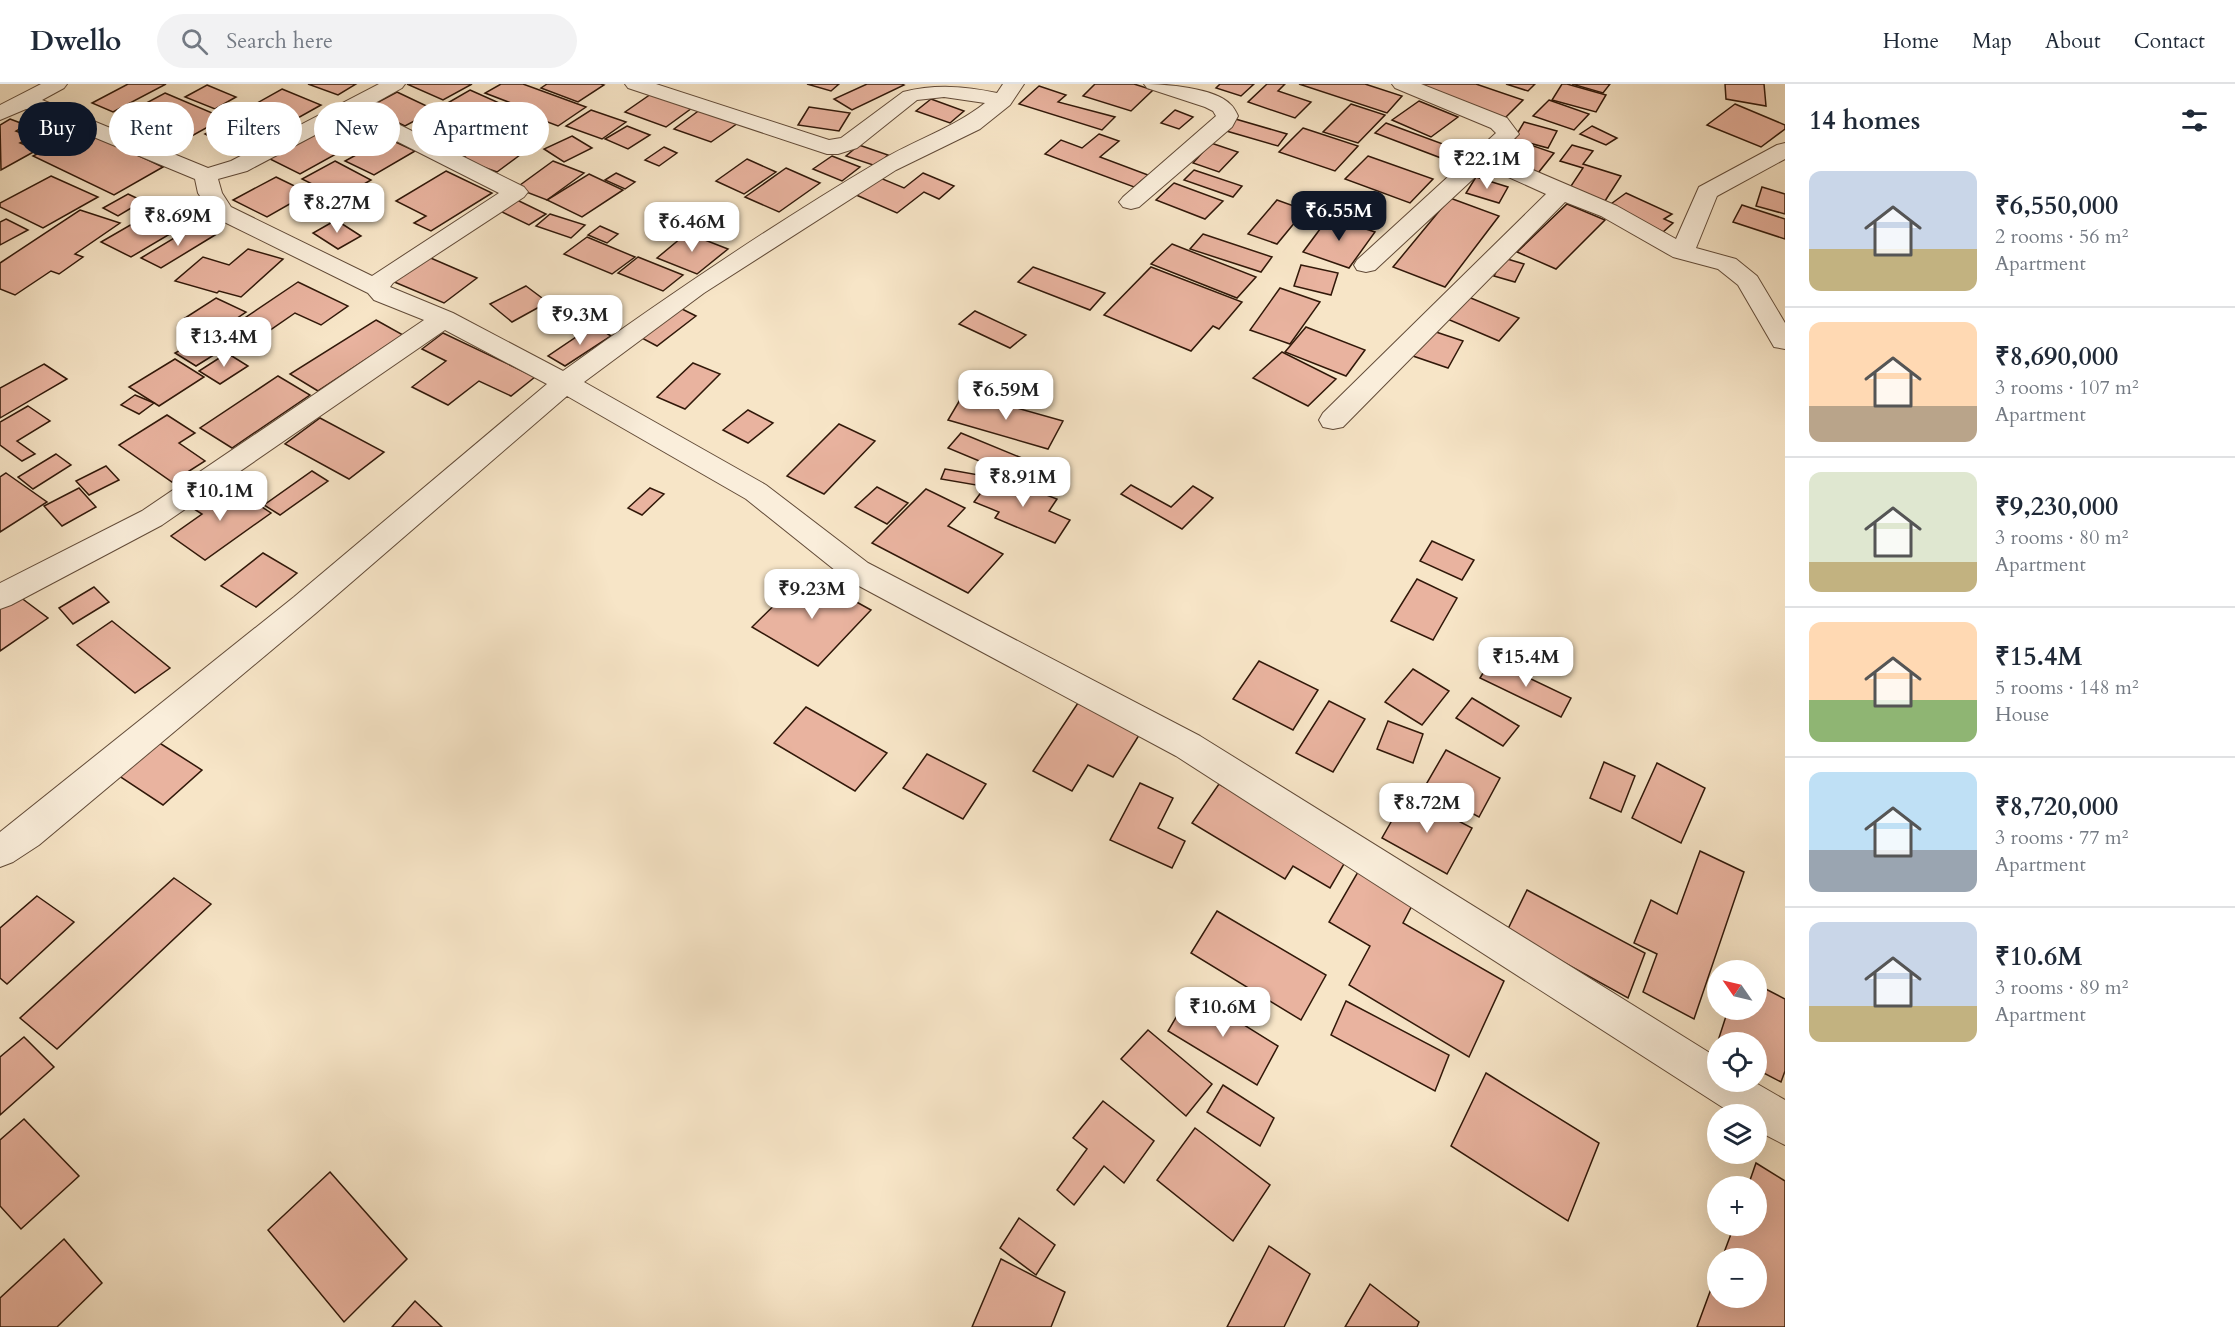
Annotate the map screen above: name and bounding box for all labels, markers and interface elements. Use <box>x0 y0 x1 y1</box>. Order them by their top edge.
search box <box>157 14 577 68</box>
text: Dwello <box>30 22 121 60</box>
icon: search <box>178 25 211 58</box>
text: Search here <box>226 26 333 56</box>
text: Home <box>1883 27 1939 56</box>
text: Map <box>1972 27 2012 56</box>
text: About <box>2045 27 2101 56</box>
text: Contact <box>2134 27 2205 56</box>
chip: Buy <box>18 102 97 156</box>
chip: Rent <box>109 102 194 156</box>
chip: Filters <box>206 102 302 156</box>
chip: New <box>314 102 400 156</box>
chip: Apartment <box>412 102 549 156</box>
text: 14 homes <box>1809 103 1920 138</box>
icon: filters <box>2178 104 2211 137</box>
pin: ₹22.1M <box>1438 139 1536 190</box>
text: ₹22.1M <box>1453 145 1521 172</box>
pin: ₹8.27M <box>288 183 386 234</box>
text: ₹6,550,000 <box>1995 188 2118 223</box>
text: ₹8.27M <box>303 189 371 216</box>
pin: ₹6.55M <box>1290 191 1388 242</box>
icon: home <box>1857 195 1929 267</box>
pin: ₹8.69M <box>129 196 227 247</box>
text: ₹6.55M <box>1305 197 1373 224</box>
text: ₹8.69M <box>144 202 212 229</box>
pin: ₹6.46M <box>643 202 741 253</box>
text: ₹6.46M <box>658 208 726 235</box>
text: 2 rooms · 56 m² <box>1995 223 2128 250</box>
text: Apartment <box>1995 250 2086 277</box>
pin: ₹9.3M <box>538 295 622 346</box>
text: ₹9.3M <box>551 301 609 328</box>
pin: ₹13.4M <box>175 317 273 368</box>
text: ₹13.4M <box>190 323 258 350</box>
text: ₹8,690,000 <box>1995 339 2118 374</box>
icon: home <box>1857 346 1929 418</box>
pin: ₹6.59M <box>957 370 1055 421</box>
text: 3 rooms · 107 m² <box>1995 374 2139 401</box>
text: ₹6.59M <box>972 376 1040 403</box>
text: Apartment <box>1995 401 2086 428</box>
pin: ₹8.91M <box>974 457 1072 508</box>
text: ₹8.91M <box>989 463 1057 490</box>
pin: ₹10.1M <box>171 471 269 522</box>
text: ₹10.1M <box>186 477 254 504</box>
text: ₹9,230,000 <box>1995 489 2118 524</box>
icon: home <box>1857 496 1929 568</box>
text: 3 rooms · 80 m² <box>1995 524 2128 551</box>
text: Apartment <box>1995 551 2086 578</box>
pin: ₹9.23M <box>763 569 861 620</box>
text: ₹9.23M <box>778 575 846 602</box>
pin: ₹15.4M <box>1477 637 1575 688</box>
text: ₹15.4M <box>1995 639 2083 674</box>
text: ₹15.4M <box>1492 643 1560 670</box>
icon: home <box>1857 646 1929 718</box>
text: 5 rooms · 148 m² <box>1995 674 2139 701</box>
text: House <box>1995 701 2049 728</box>
pin: ₹8.72M <box>1378 783 1476 834</box>
text: ₹8.72M <box>1393 789 1461 816</box>
text: ₹8,720,000 <box>1995 789 2118 824</box>
icon: home <box>1857 796 1929 868</box>
text: 3 rooms · 77 m² <box>1995 824 2128 851</box>
text: Apartment <box>1995 851 2086 878</box>
text: ₹10.6M <box>1995 939 2083 974</box>
icon: home <box>1857 946 1929 1018</box>
north arrow <box>1707 960 1767 1020</box>
map controls <box>1707 960 1767 1308</box>
text: 3 rooms · 89 m² <box>1995 974 2128 1001</box>
pin: ₹10.6M <box>1174 987 1272 1038</box>
text: ₹10.6M <box>1189 993 1257 1020</box>
text: Apartment <box>1995 1001 2086 1028</box>
button: locate <box>1707 1032 1767 1092</box>
button: layers <box>1707 1104 1767 1164</box>
button: + <box>1707 1176 1767 1236</box>
button: − <box>1707 1248 1767 1308</box>

